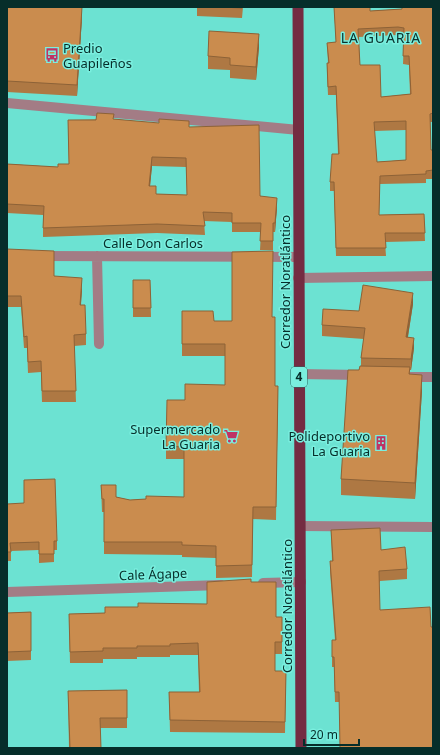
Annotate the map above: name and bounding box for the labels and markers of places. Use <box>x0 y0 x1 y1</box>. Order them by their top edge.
place label: Predio Guapileños <box>63 39 132 72</box>
bus stop icon: Predio Guapileños <box>44 47 60 63</box>
place label: Supermercado La Guaria <box>130 420 220 453</box>
place label: Polideportivo La Guaria <box>288 427 370 460</box>
supermarket icon: Supermercado La Guaria <box>223 428 239 444</box>
building icon: Polideportivo La Guaria <box>373 435 389 451</box>

